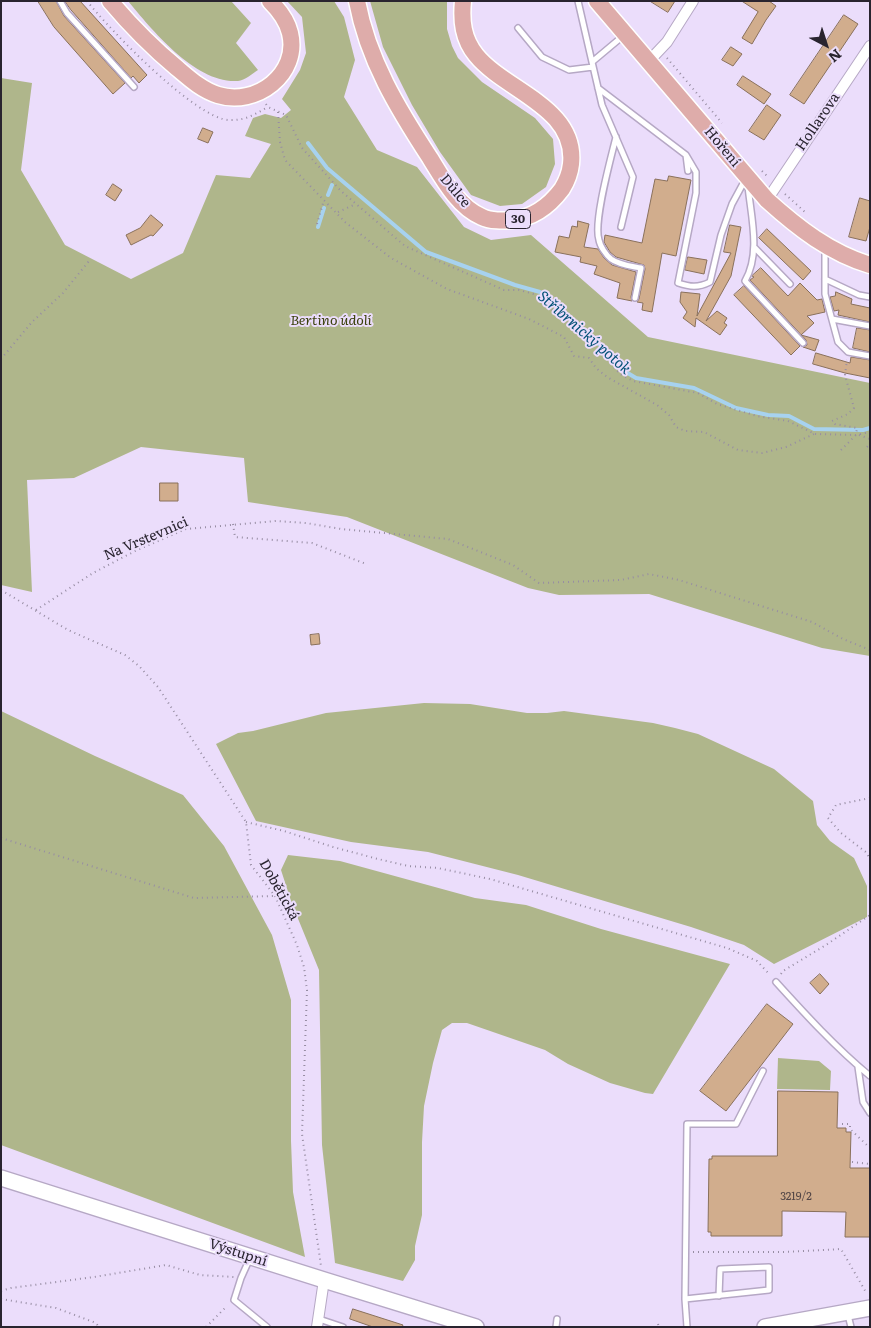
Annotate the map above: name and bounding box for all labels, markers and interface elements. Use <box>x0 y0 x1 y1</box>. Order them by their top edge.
north arrow <box>801 20 851 70</box>
text: N <box>825 45 847 68</box>
street label: Hollarova <box>792 90 844 154</box>
street label: Hoření <box>700 124 744 170</box>
street label: Důlce <box>436 171 474 211</box>
road number: 30 <box>506 210 530 228</box>
water label: Stříbrnický potok <box>534 288 634 378</box>
park label: Bertino údolí <box>290 313 372 329</box>
street label: Na Vrstevnici <box>101 514 191 564</box>
street label: Dobětická <box>255 856 303 924</box>
house number: 3219/2 <box>780 1190 812 1204</box>
street label: Výstupní <box>207 1236 269 1270</box>

